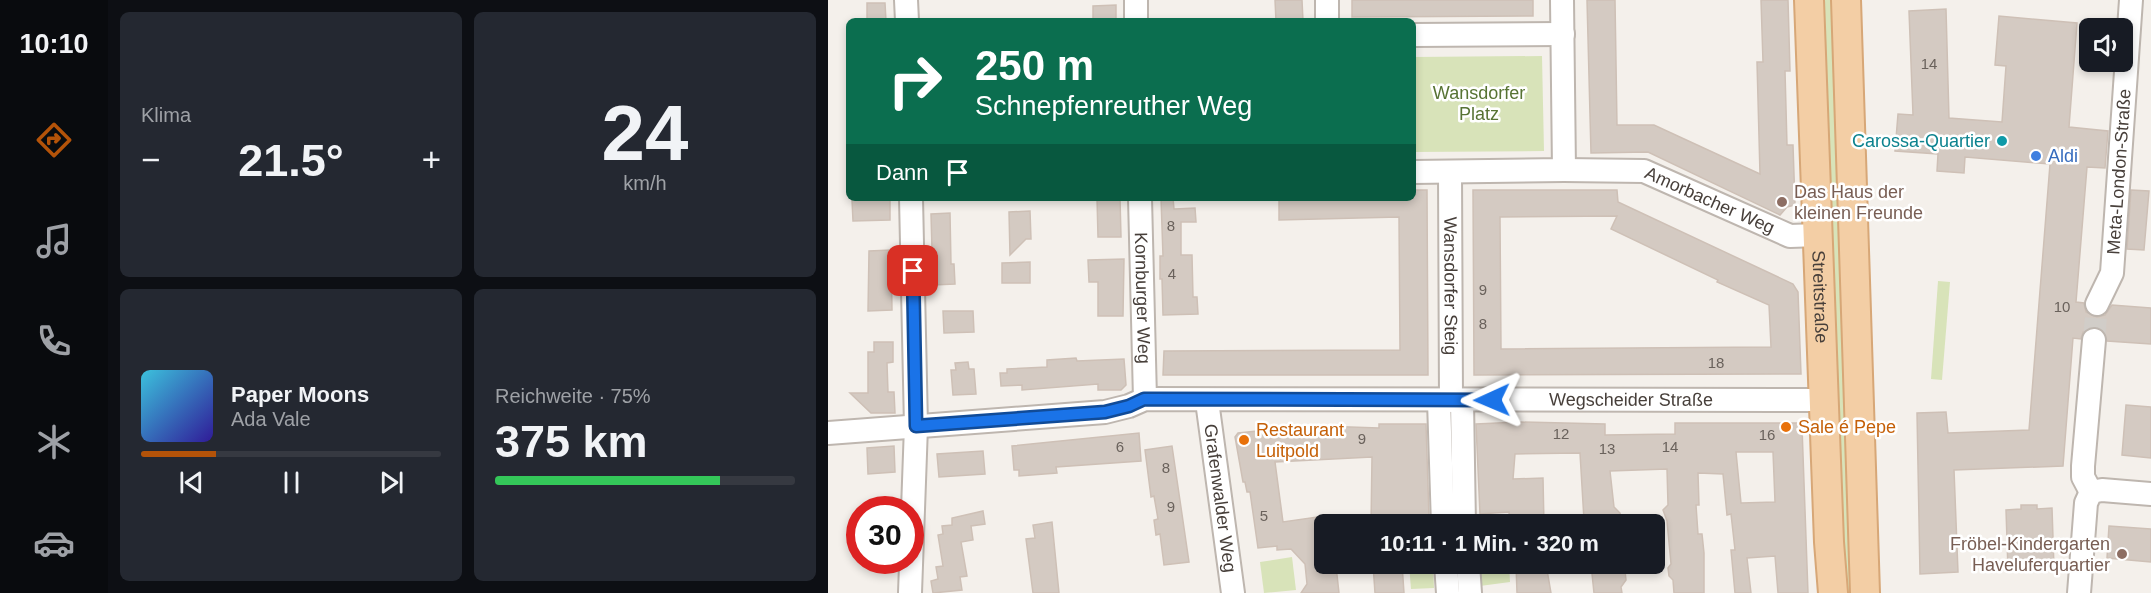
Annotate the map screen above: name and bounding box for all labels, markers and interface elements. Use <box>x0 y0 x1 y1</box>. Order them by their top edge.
map controls <box>2079 18 2133 72</box>
button: sound <box>2079 18 2133 72</box>
text: 10:10 <box>19 29 89 59</box>
icon: right <box>876 42 954 120</box>
text: 250 m <box>975 42 1094 89</box>
house number: 14 <box>1921 55 1937 72</box>
park label: Wansdorfer Platz <box>1433 83 1525 124</box>
street label: Meta-London-Straße <box>2103 88 2135 255</box>
text: 24 <box>602 89 688 177</box>
text: Schnepfenreuther Weg <box>975 91 1252 121</box>
text: Klima <box>141 104 191 126</box>
icon: directions <box>33 119 75 161</box>
place label: Carossa-Quartier <box>1852 131 1990 151</box>
marker: Carossa-Quartier <box>1995 134 2009 148</box>
text: 21.5° <box>238 135 344 186</box>
text: − <box>141 141 160 178</box>
text: + <box>422 141 441 178</box>
place label: Aldi <box>2048 146 2078 166</box>
marker: Aldi <box>2029 149 2043 163</box>
icon: arrive <box>941 156 974 189</box>
text: Dann <box>876 160 929 185</box>
street label: Amorbacher Weg <box>1642 163 1778 238</box>
text: km/h <box>623 172 667 194</box>
place label: Das Haus der kleinen Freunde <box>1794 182 1923 223</box>
marker: Das Haus der kleinen Freunde <box>1775 195 1789 209</box>
house number: 8 <box>1167 217 1175 234</box>
street label: Wansdorfer Steig <box>1440 217 1461 355</box>
icon: music <box>33 220 75 262</box>
street label: Kornburger Weg <box>1131 232 1154 364</box>
pin <box>887 245 938 296</box>
street label: Streitstraße <box>1808 250 1832 344</box>
icon: arrive <box>896 254 929 287</box>
house number: 4 <box>1168 265 1176 282</box>
house number: 9 <box>1479 281 1487 298</box>
house number: 10 <box>2054 298 2070 315</box>
house number: 8 <box>1479 315 1487 332</box>
icon: phone <box>33 320 75 362</box>
house number: 18 <box>1708 354 1724 371</box>
position arrow <box>1460 368 1524 432</box>
text: Paper Moons <box>231 382 369 407</box>
text: Reichweite · 75% <box>495 385 651 407</box>
street label: Wegscheider Straße <box>1549 390 1713 410</box>
text: Ada Vale <box>231 408 311 430</box>
text: 375 km <box>495 416 648 467</box>
place label: Sale é Pepe <box>1798 417 1896 437</box>
place label: Restaurant Luitpold <box>1256 420 1344 461</box>
marker: Sale é Pepe <box>1779 420 1793 434</box>
icon: climate <box>33 421 75 463</box>
street label: Grafenwalder Weg <box>1200 423 1240 574</box>
house number: 12 <box>1553 425 1569 442</box>
house number: 16 <box>1759 426 1775 443</box>
house number: 9 <box>1358 430 1366 447</box>
marker: Restaurant Luitpold <box>1237 433 1251 447</box>
house number: 6 <box>1116 438 1124 455</box>
house number: 14 <box>1662 438 1678 455</box>
house number: 13 <box>1599 440 1615 457</box>
house number: 8 <box>1162 459 1170 476</box>
icon: previous <box>175 466 208 499</box>
icon: pause <box>275 466 308 499</box>
icon: next <box>375 466 408 499</box>
speed limit sign: 30 <box>846 496 924 574</box>
house number: 9 <box>1167 498 1175 515</box>
house number: 5 <box>1260 507 1268 524</box>
icon: car <box>33 522 75 564</box>
text: 10:11 · 1 Min. · 320 m <box>1380 531 1599 556</box>
place label: Fröbel-Kindergarten Haveluferquartier <box>1950 534 2110 575</box>
marker: Fröbel-Kindergarten Haveluferquartier <box>2115 547 2129 561</box>

